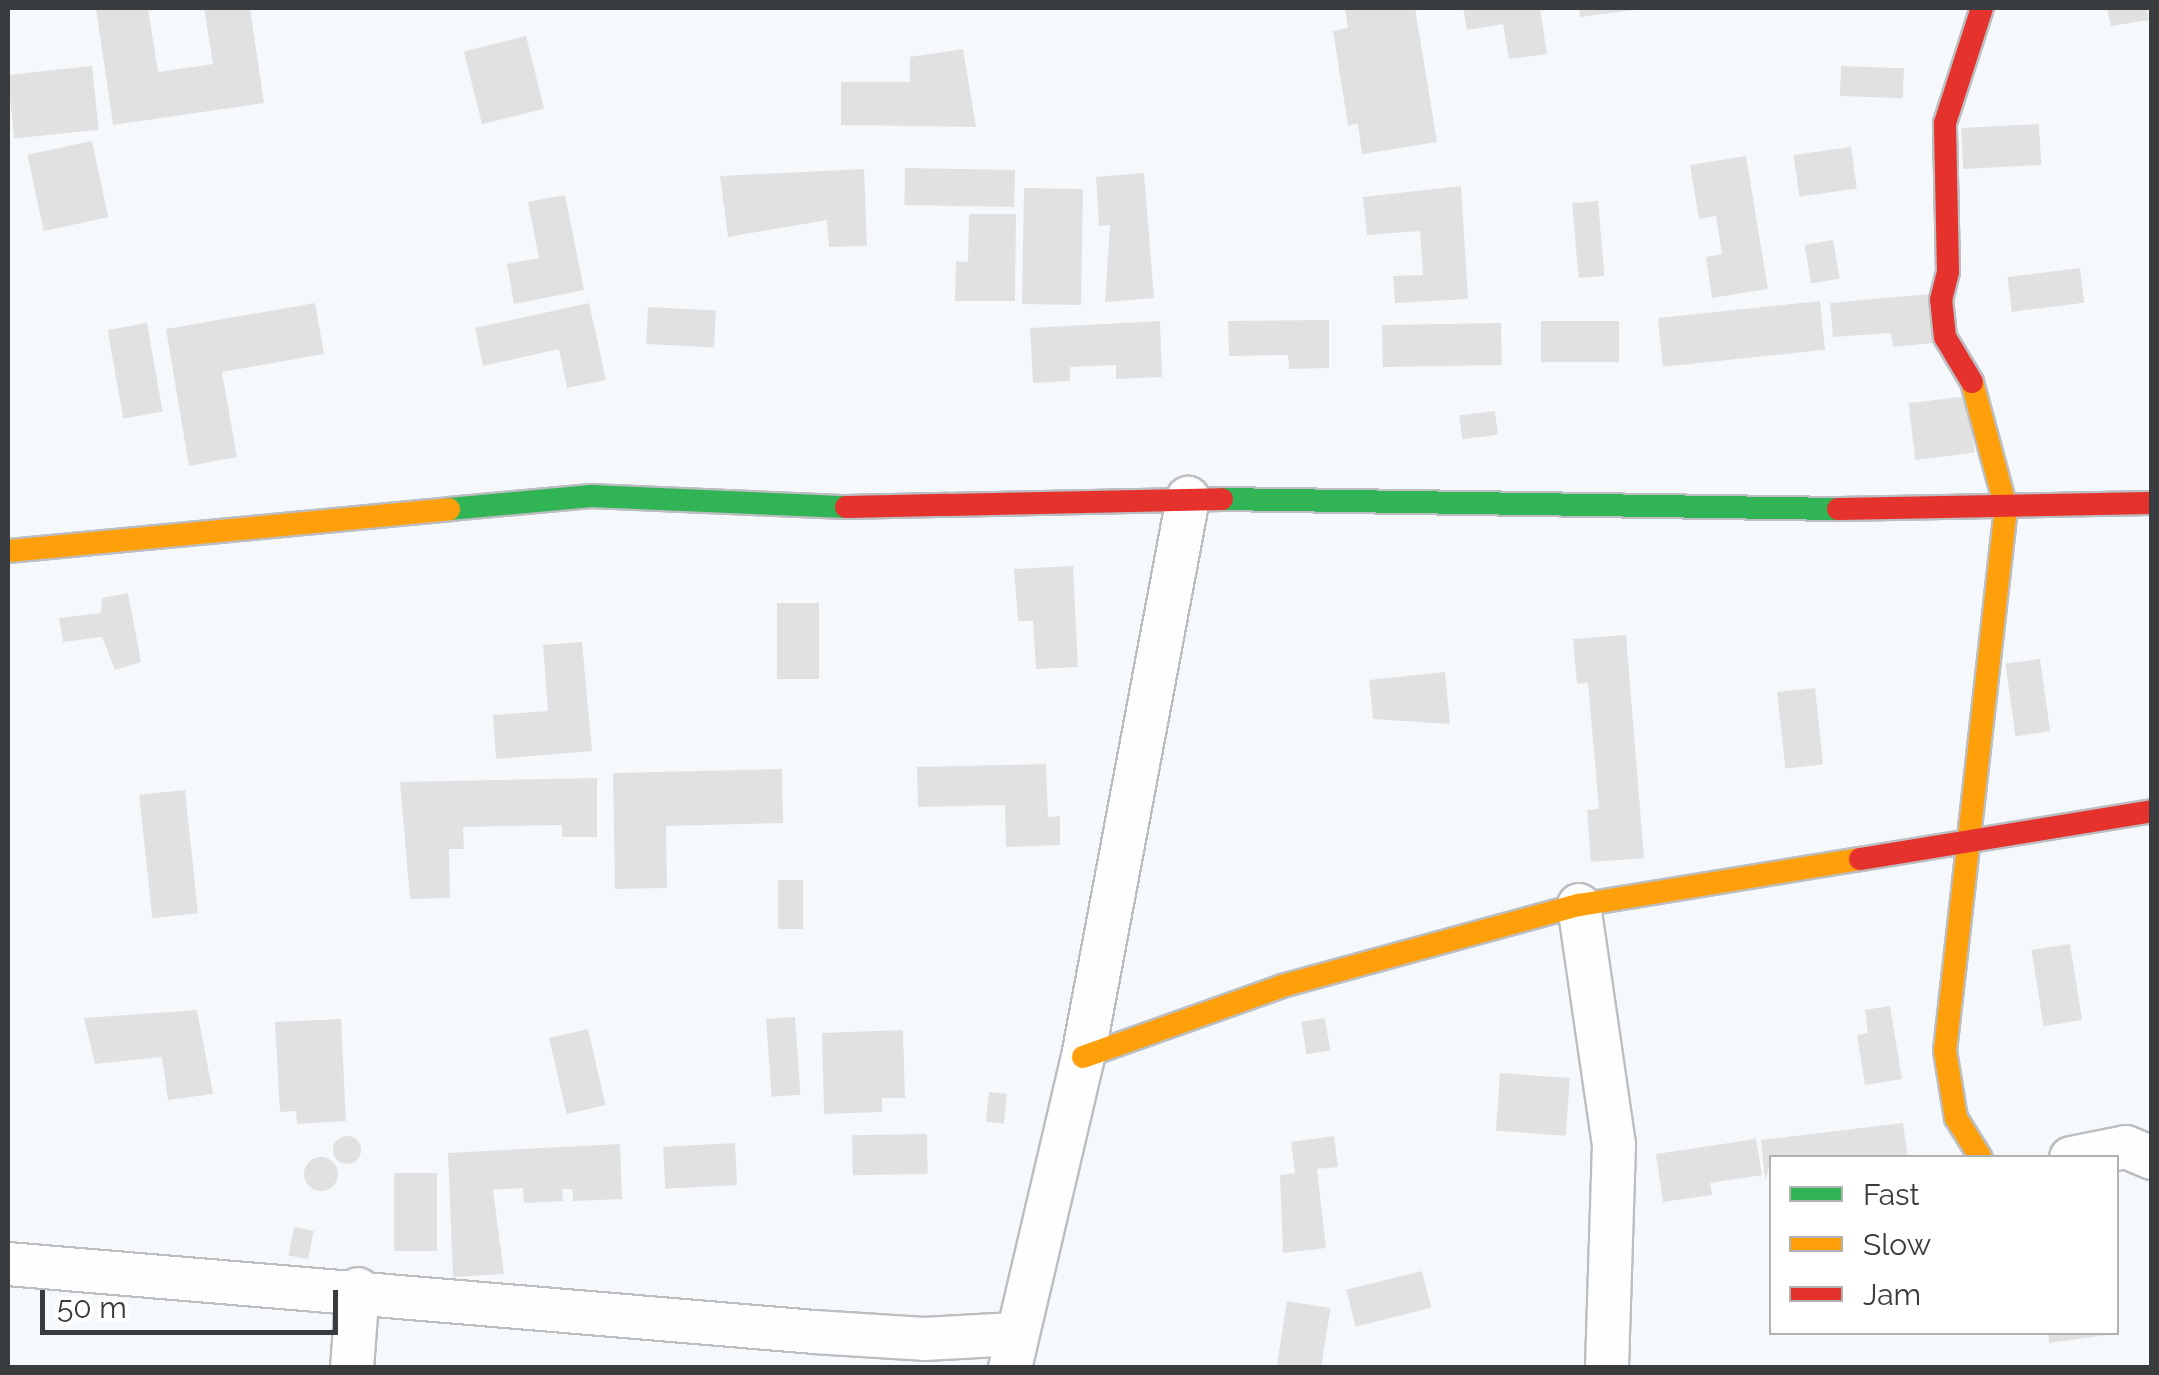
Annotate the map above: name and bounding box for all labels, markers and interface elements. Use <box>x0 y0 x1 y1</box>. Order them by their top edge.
legend <box>1769 1155 2119 1335</box>
text: Fast <box>1863 1177 1920 1212</box>
text: Slow <box>1863 1227 1931 1262</box>
scale bar <box>45 1270 342 1332</box>
text: Jam <box>1863 1277 1921 1312</box>
text: 50 m <box>57 1290 127 1325</box>

